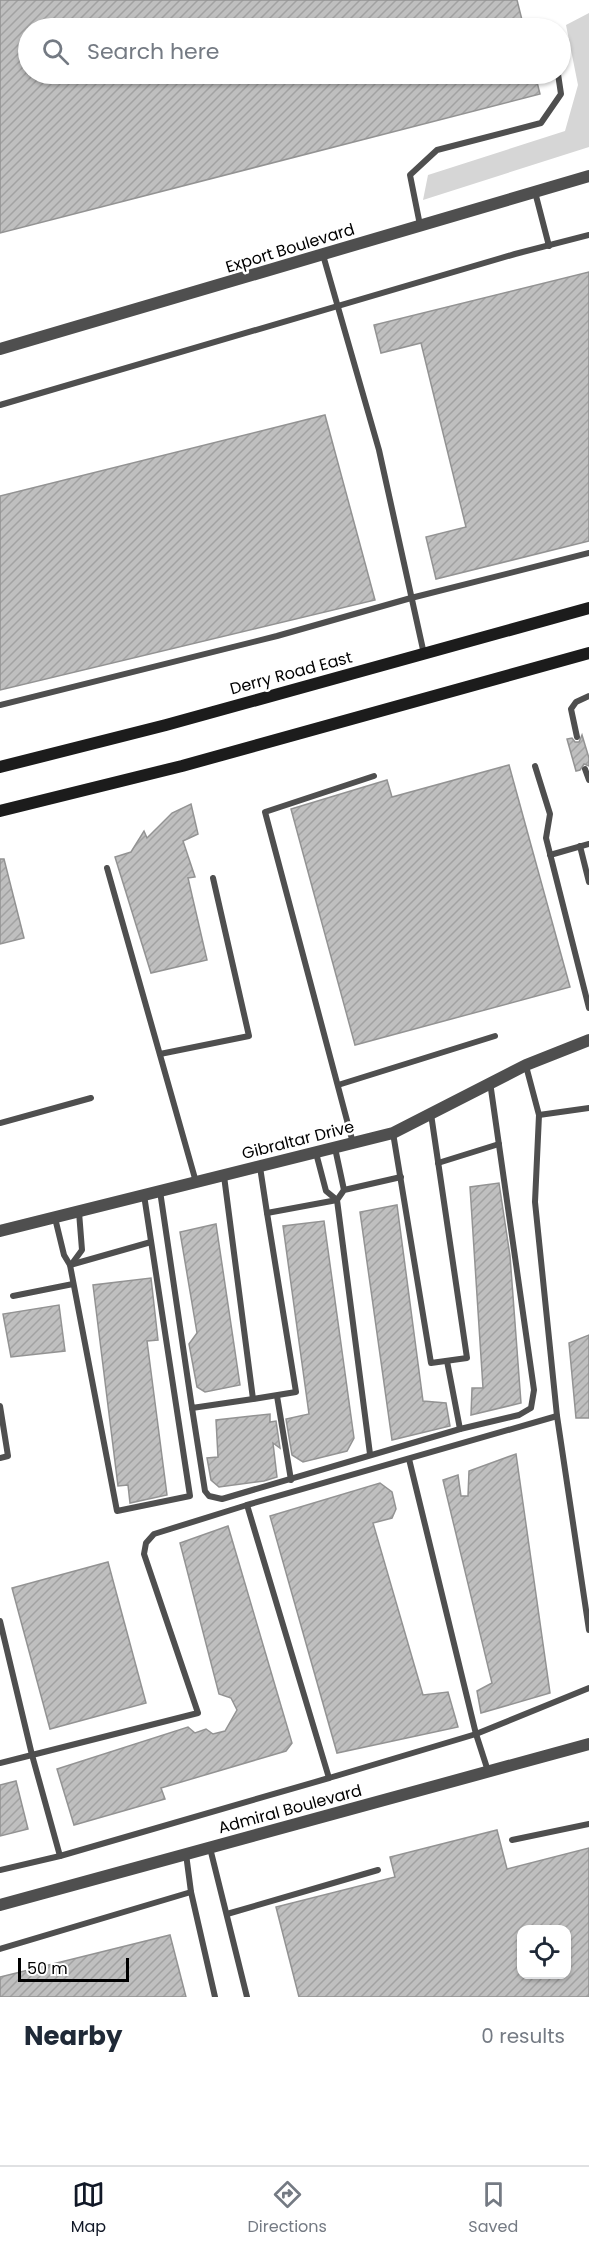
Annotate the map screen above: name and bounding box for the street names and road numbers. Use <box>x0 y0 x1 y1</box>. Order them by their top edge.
street label: Export Boulevard <box>223 217 357 279</box>
street label: Derry Road East <box>227 646 355 700</box>
street label: Gibraltar Drive <box>239 1115 357 1165</box>
street label: Admiral Boulevard <box>216 1779 364 1839</box>

